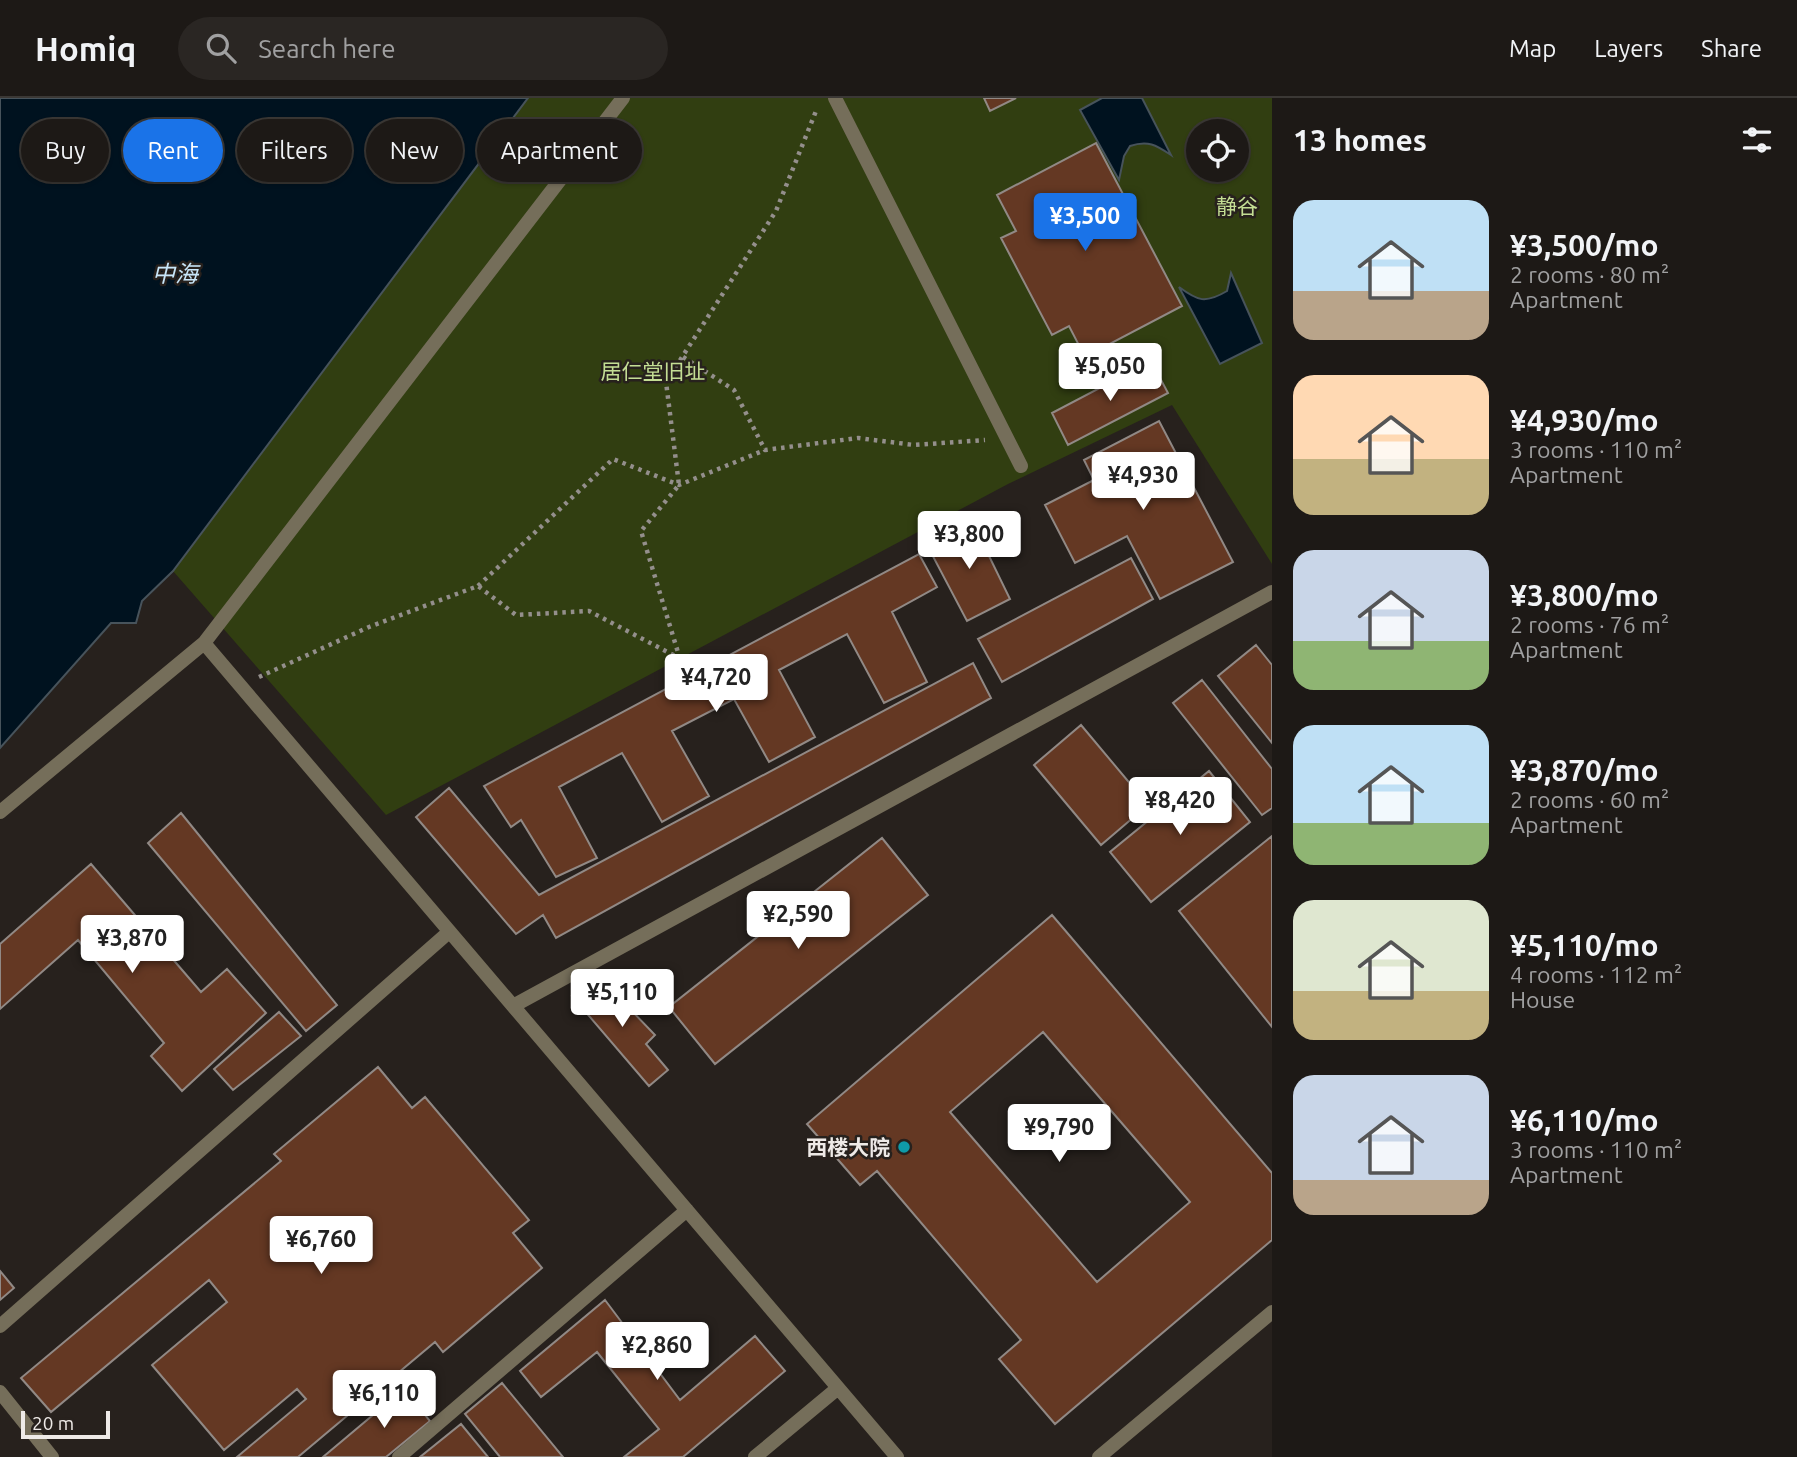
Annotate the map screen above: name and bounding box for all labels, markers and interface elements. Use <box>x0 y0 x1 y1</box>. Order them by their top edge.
search box <box>178 17 668 80</box>
icon: search <box>202 29 240 67</box>
text: Homiq <box>35 30 136 67</box>
text: Search here <box>258 34 396 63</box>
text: Map <box>1509 35 1556 62</box>
text: Layers <box>1594 35 1663 62</box>
text: Share <box>1701 35 1762 62</box>
chip: Buy <box>21 119 109 182</box>
chip: Rent <box>123 119 223 182</box>
chip: Filters <box>237 119 352 182</box>
chip: New <box>366 119 463 182</box>
chip: Apartment <box>477 119 642 182</box>
map controls <box>1186 119 1249 182</box>
button: locate <box>1186 119 1249 182</box>
icon: filters <box>1738 121 1776 159</box>
text: 13 homes <box>1293 123 1427 157</box>
pin: ¥3,500 <box>1028 194 1142 253</box>
park label: 静谷 <box>1216 194 1258 218</box>
text: ¥3,500 <box>1050 203 1120 228</box>
icon: home <box>1349 228 1433 312</box>
text: ¥3,500/mo <box>1510 228 1659 262</box>
water label: 中海 <box>152 261 201 286</box>
text: 2 rooms · 80 m² <box>1510 262 1669 287</box>
text: Apartment <box>1510 287 1623 312</box>
pin: ¥5,050 <box>1053 344 1167 403</box>
text: ¥5,050 <box>1075 353 1145 378</box>
park label: 居仁堂旧址 <box>601 359 706 383</box>
icon: home <box>1349 403 1433 487</box>
text: ¥4,930/mo <box>1510 403 1659 437</box>
text: 3 rooms · 110 m² <box>1510 437 1682 462</box>
pin: ¥4,930 <box>1086 452 1200 512</box>
text: ¥4,930 <box>1108 462 1178 487</box>
text: Apartment <box>1510 462 1623 487</box>
pin: ¥3,800 <box>912 512 1026 571</box>
text: ¥3,800 <box>934 521 1004 546</box>
icon: home <box>1349 578 1433 662</box>
text: ¥3,800/mo <box>1510 578 1659 612</box>
text: 2 rooms · 76 m² <box>1510 612 1669 637</box>
text: Apartment <box>1510 637 1623 662</box>
pin: ¥4,720 <box>659 654 773 714</box>
text: ¥4,720 <box>681 664 751 689</box>
icon: home <box>1349 753 1433 837</box>
text: ¥3,870/mo <box>1510 753 1659 787</box>
pin: ¥8,420 <box>1123 778 1237 837</box>
text: ¥8,420 <box>1145 787 1215 812</box>
text: 2 rooms · 60 m² <box>1510 787 1669 812</box>
text: Apartment <box>1510 812 1623 837</box>
pin: ¥2,590 <box>741 892 855 951</box>
text: ¥2,590 <box>763 901 833 926</box>
pin: ¥3,870 <box>75 916 189 975</box>
text: ¥3,870 <box>97 925 167 950</box>
icon: home <box>1349 928 1433 1012</box>
text: ¥5,110/mo <box>1510 928 1659 962</box>
text: 4 rooms · 112 m² <box>1510 962 1682 987</box>
pin: ¥5,110 <box>565 970 679 1029</box>
text: ¥5,110 <box>587 979 657 1004</box>
text: House <box>1510 987 1575 1012</box>
icon: home <box>1349 1103 1433 1187</box>
text: ¥6,110/mo <box>1510 1103 1659 1137</box>
pin: ¥9,790 <box>1002 1104 1116 1164</box>
text: ¥9,790 <box>1024 1114 1094 1139</box>
place label: 西楼大院 <box>806 1135 890 1159</box>
text: 3 rooms · 110 m² <box>1510 1137 1682 1162</box>
marker: 西楼大院 <box>896 1139 912 1155</box>
text: Apartment <box>1510 1162 1623 1187</box>
pin: ¥6,760 <box>264 1216 378 1276</box>
text: ¥6,760 <box>286 1226 356 1251</box>
pin: ¥2,860 <box>600 1322 714 1382</box>
text: ¥2,860 <box>622 1332 692 1357</box>
pin: ¥6,110 <box>327 1370 441 1430</box>
text: ¥6,110 <box>349 1380 419 1405</box>
scale bar <box>21 1408 110 1440</box>
text: 20 m <box>32 1412 74 1434</box>

